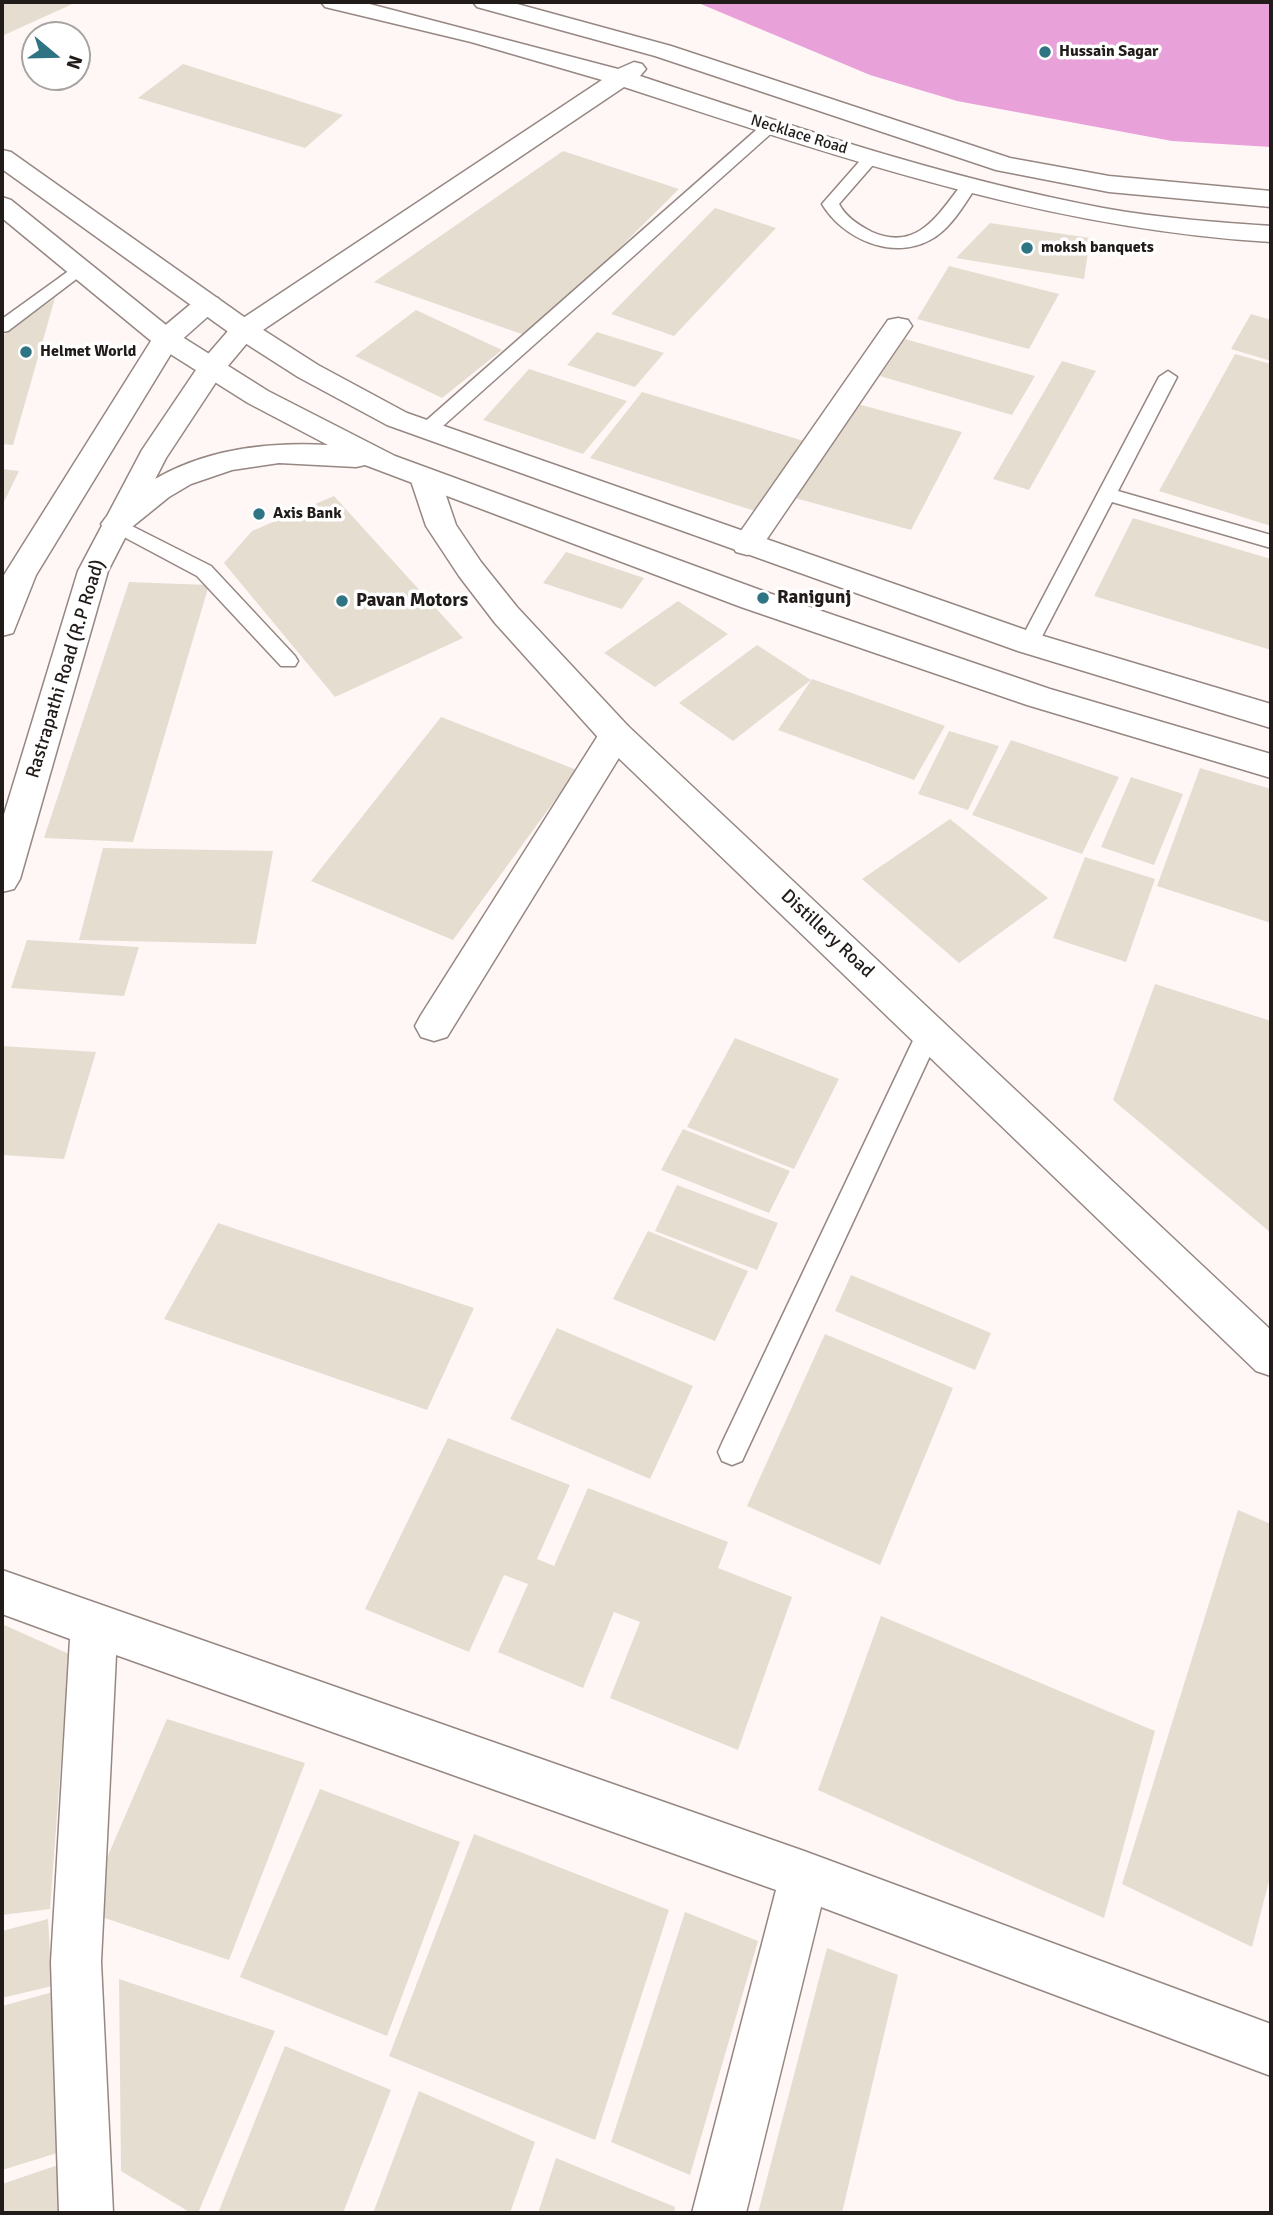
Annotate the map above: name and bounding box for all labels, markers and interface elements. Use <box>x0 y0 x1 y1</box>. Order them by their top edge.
north arrow <box>21 21 91 91</box>
place label: Hussain Sagar <box>1059 42 1158 62</box>
marker: Hussain Sagar <box>1037 44 1053 60</box>
text: N <box>60 52 87 72</box>
street label: Necklace Road <box>748 111 850 159</box>
place label: moksh banquets <box>1041 238 1154 258</box>
marker: moksh banquets <box>1019 240 1035 256</box>
place label: Helmet World <box>40 342 136 362</box>
marker: Helmet World <box>18 344 34 360</box>
place label: Axis Bank <box>273 504 342 524</box>
marker: Axis Bank <box>251 506 267 522</box>
street label: Rastrapathi Road (R.P Road) <box>22 557 110 781</box>
place label: Ranigunj <box>777 587 851 609</box>
place label: Pavan Motors <box>356 590 468 612</box>
marker: Ranigunj <box>755 590 771 606</box>
marker: Pavan Motors <box>334 593 350 609</box>
street label: Distillery Road <box>776 885 878 983</box>

